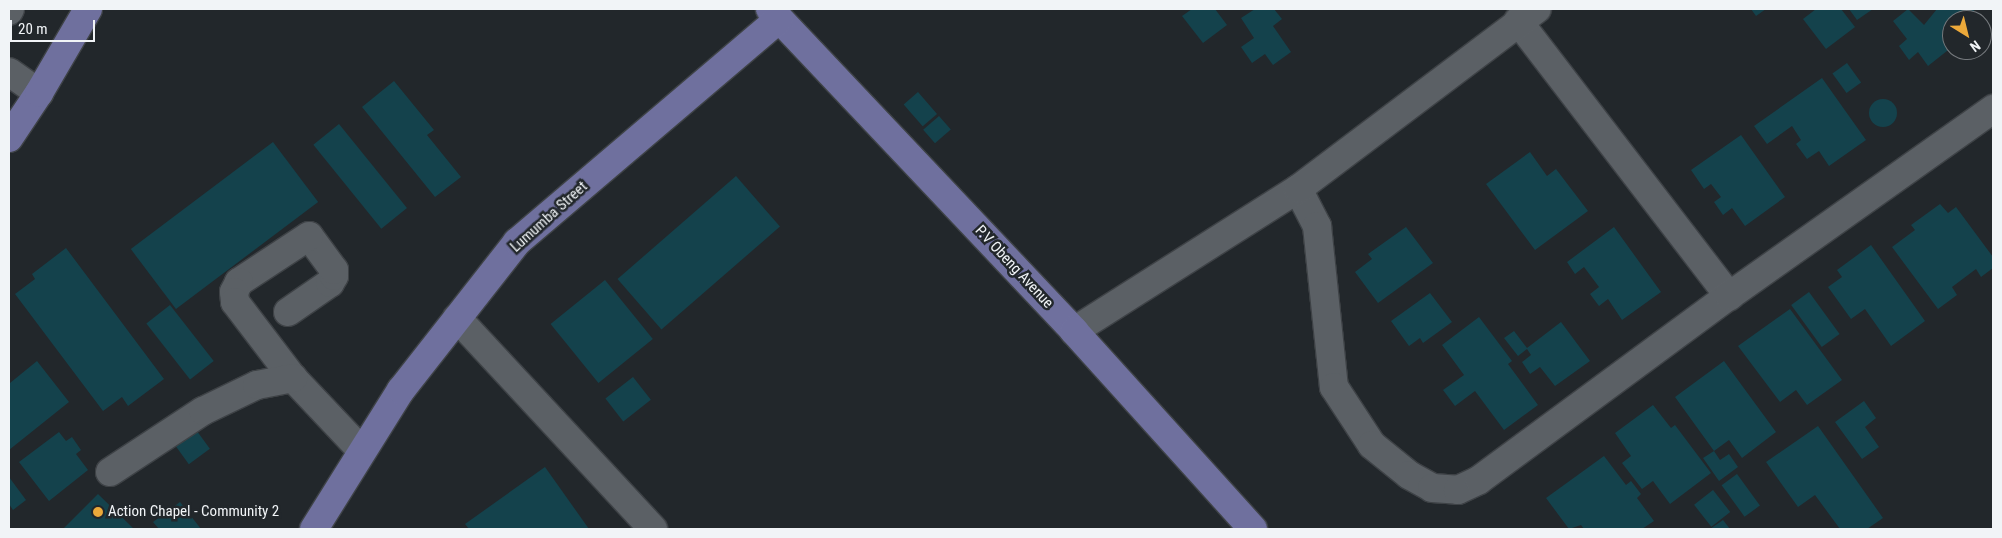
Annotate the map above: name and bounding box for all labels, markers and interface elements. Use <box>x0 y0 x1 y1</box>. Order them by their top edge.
scale bar <box>12 10 98 42</box>
north arrow <box>1942 10 1992 60</box>
text: 20 m <box>18 20 48 38</box>
text: N <box>1967 37 1983 55</box>
street label: Lumumba Street <box>507 178 591 256</box>
street label: P.V Obeng Avenue <box>971 222 1057 312</box>
place label: Action Chapel - Community 2 <box>108 503 279 521</box>
marker: Action Chapel - Community 2 <box>92 506 104 518</box>

